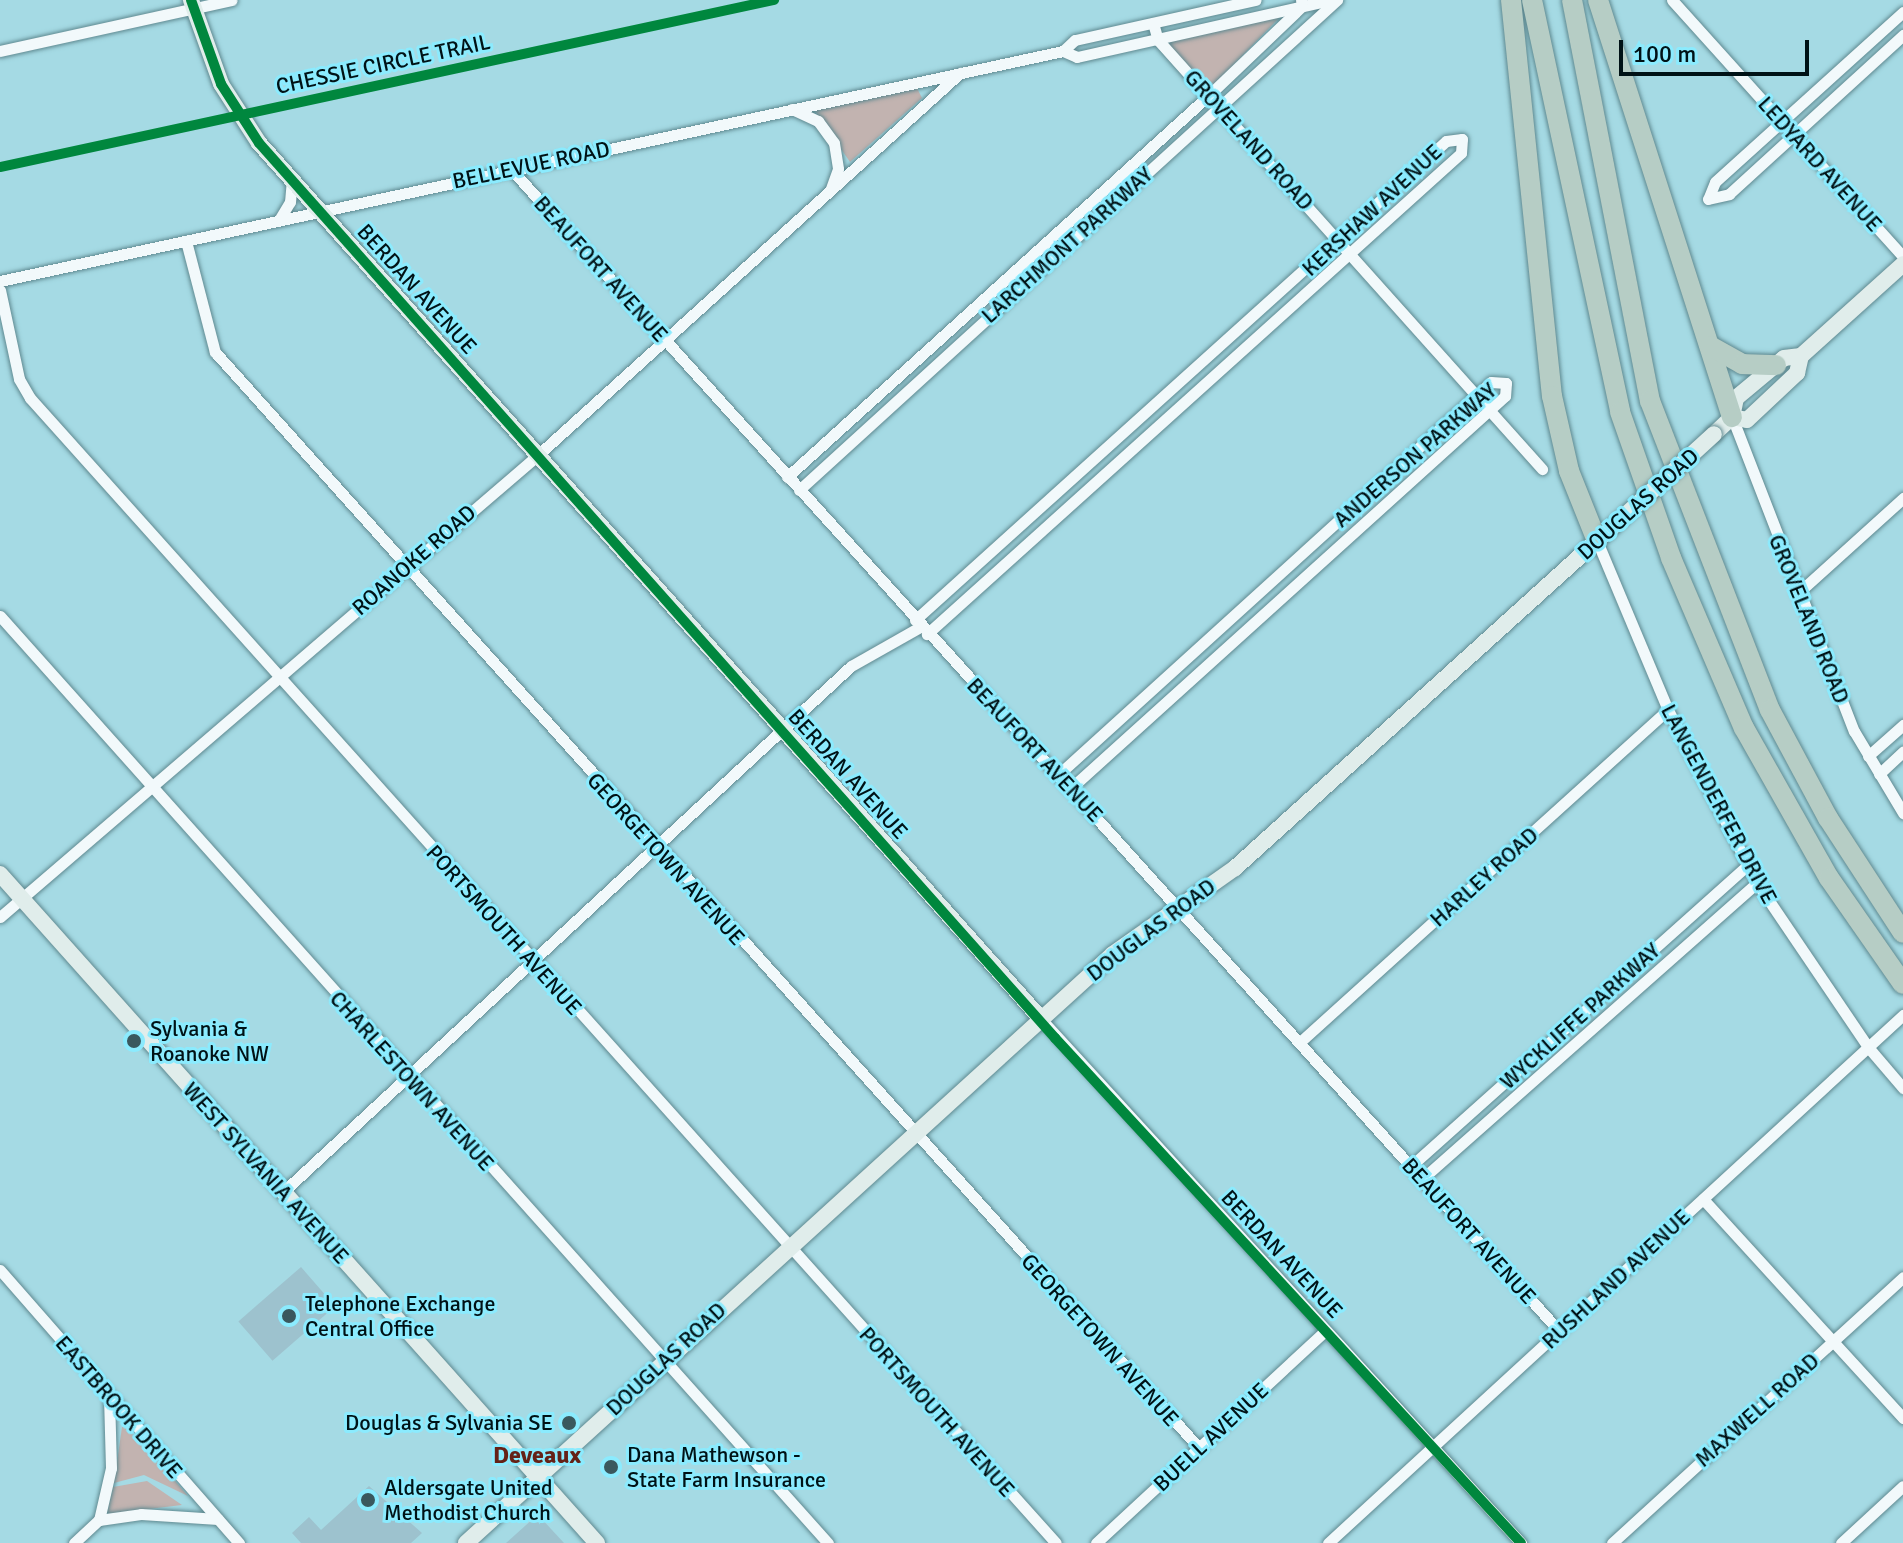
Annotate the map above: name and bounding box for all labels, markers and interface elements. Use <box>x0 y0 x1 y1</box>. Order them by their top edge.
scale bar <box>1623 24 1813 74</box>
street label: CHESSIE CIRCLE TRAIL <box>273 28 493 100</box>
text: 100 m <box>1633 39 1696 69</box>
street label: GROVELAND ROAD <box>1179 64 1319 216</box>
street label: LEDYARD AVENUE <box>1752 91 1888 237</box>
street label: BELLEVUE ROAD <box>450 135 612 195</box>
street label: KERSHAW AVENUE <box>1297 138 1447 282</box>
street label: LARCHMONT PARKWAY <box>976 161 1158 329</box>
street label: BEAUFORT AVENUE <box>528 190 674 348</box>
street label: BERDAN AVENUE <box>352 219 482 359</box>
street label: ANDERSON PARKWAY <box>1328 377 1502 533</box>
street label: DOUGLAS ROAD <box>1572 443 1704 565</box>
street label: ROANOKE ROAD <box>347 499 481 621</box>
street label: GROVELAND ROAD <box>1763 531 1855 707</box>
street label: BEAUFORT AVENUE <box>961 672 1109 828</box>
street label: LANGENDERFER DRIVE <box>1655 700 1783 908</box>
street label: BERDAN AVENUE <box>783 704 913 844</box>
street label: GEORGETOWN AVENUE <box>582 767 750 951</box>
street label: HARLEY ROAD <box>1425 822 1543 932</box>
street label: PORTSMOUTH AVENUE <box>421 840 587 1020</box>
street label: DOUGLAS ROAD <box>1082 873 1220 987</box>
street label: WYCKLIFFE PARKWAY <box>1495 937 1665 1095</box>
street label: CHARLESTOWN AVENUE <box>324 986 500 1176</box>
place label: Sylvania & Roanoke NW <box>150 1015 269 1066</box>
marker: Sylvania & Roanoke NW <box>125 1032 143 1050</box>
street label: WEST SYLVANIA AVENUE <box>177 1077 355 1269</box>
street label: BEAUFORT AVENUE <box>1396 1152 1542 1310</box>
street label: BERDAN AVENUE <box>1216 1184 1348 1324</box>
street label: RUSHLAND AVENUE <box>1536 1204 1696 1354</box>
street label: GEORGETOWN AVENUE <box>1016 1248 1184 1432</box>
place label: Telephone Exchange Central Office <box>305 1290 495 1342</box>
street label: DOUGLAS ROAD <box>601 1297 731 1421</box>
marker: Telephone Exchange Central Office <box>280 1307 298 1325</box>
street label: PORTSMOUTH AVENUE <box>854 1322 1020 1502</box>
street label: EASTBROOK DRIVE <box>50 1330 188 1484</box>
street label: MAXWELL ROAD <box>1690 1348 1824 1472</box>
street label: BUELL AVENUE <box>1148 1377 1274 1497</box>
place label: Douglas & Sylvania SE <box>345 1410 553 1436</box>
marker: Douglas & Sylvania SE <box>560 1414 578 1432</box>
place label: Dana Mathewson - State Farm Insurance <box>627 1441 826 1492</box>
district label: Deveaux <box>493 1442 581 1470</box>
marker: Dana Mathewson - State Farm Insurance <box>602 1458 620 1476</box>
place label: Aldersgate United Methodist Church <box>384 1474 553 1526</box>
marker: Aldersgate United Methodist Church <box>359 1491 377 1509</box>

